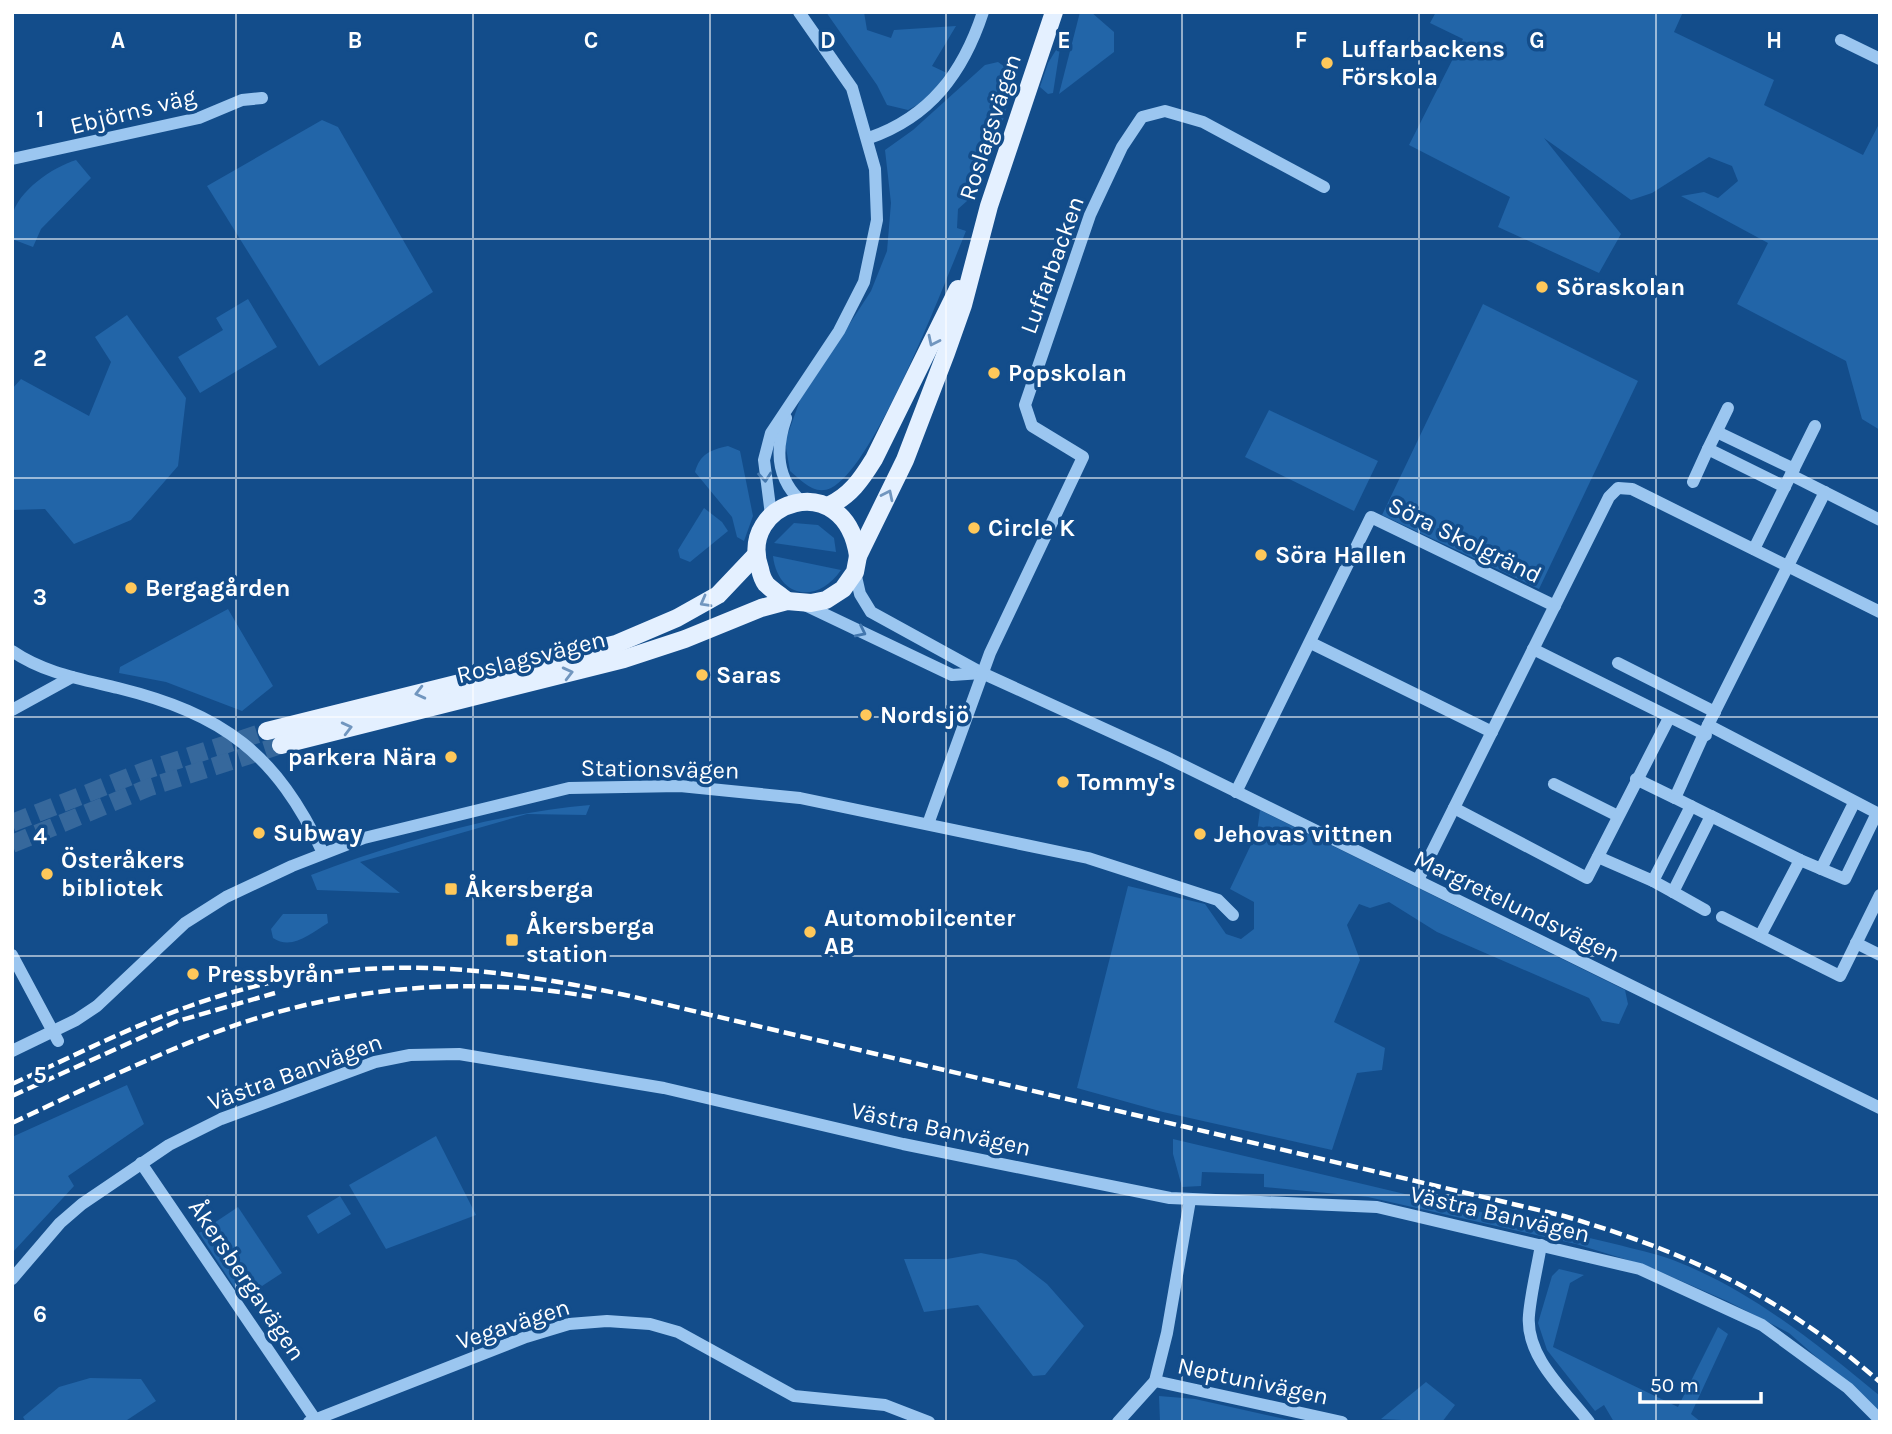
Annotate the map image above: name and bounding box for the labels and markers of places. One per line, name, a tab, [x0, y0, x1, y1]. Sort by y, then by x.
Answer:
place label: Luffarbackens Förskola	[1341, 35, 1505, 91]
marker: Luffarbackens Förskola	[1319, 55, 1335, 71]
place label: Söraskolan	[1556, 273, 1685, 301]
marker: Söraskolan	[1534, 279, 1550, 295]
place label: Popskolan	[1008, 359, 1127, 387]
marker: Popskolan	[986, 365, 1002, 381]
place label: Circle K	[988, 514, 1075, 542]
marker: Circle K	[966, 520, 982, 536]
place label: Söra Hallen	[1275, 541, 1407, 569]
marker: Söra Hallen	[1253, 547, 1269, 563]
place label: Bergagården	[145, 574, 290, 602]
marker: Bergagården	[123, 580, 139, 596]
place label: Saras	[716, 661, 781, 689]
marker: Saras	[694, 667, 710, 683]
place label: Nordsjö	[880, 701, 969, 729]
marker: Nordsjö	[858, 707, 874, 723]
place label: parkera Nära	[288, 743, 437, 771]
marker: parkera Nära	[443, 749, 459, 765]
place label: Tommy's	[1077, 768, 1176, 796]
marker: Tommy's	[1055, 774, 1071, 790]
place label: Subway	[273, 819, 362, 847]
place label: Jehovas vittnen	[1214, 820, 1393, 848]
marker: Subway	[251, 825, 267, 841]
marker: Jehovas vittnen	[1192, 826, 1208, 842]
place label: Österåkers bibliotek	[61, 846, 185, 902]
marker: Österåkers bibliotek	[39, 866, 55, 882]
place label: Åkersberga	[465, 874, 594, 903]
marker: Åkersberga	[443, 881, 459, 897]
place label: Automobilcenter AB	[824, 904, 1016, 960]
place label: Åkersberga station	[526, 911, 655, 968]
marker: Automobilcenter AB	[802, 924, 818, 940]
marker: Åkersberga station	[504, 932, 520, 948]
place label: Pressbyrån	[207, 960, 334, 988]
marker: Pressbyrån	[185, 966, 201, 982]

